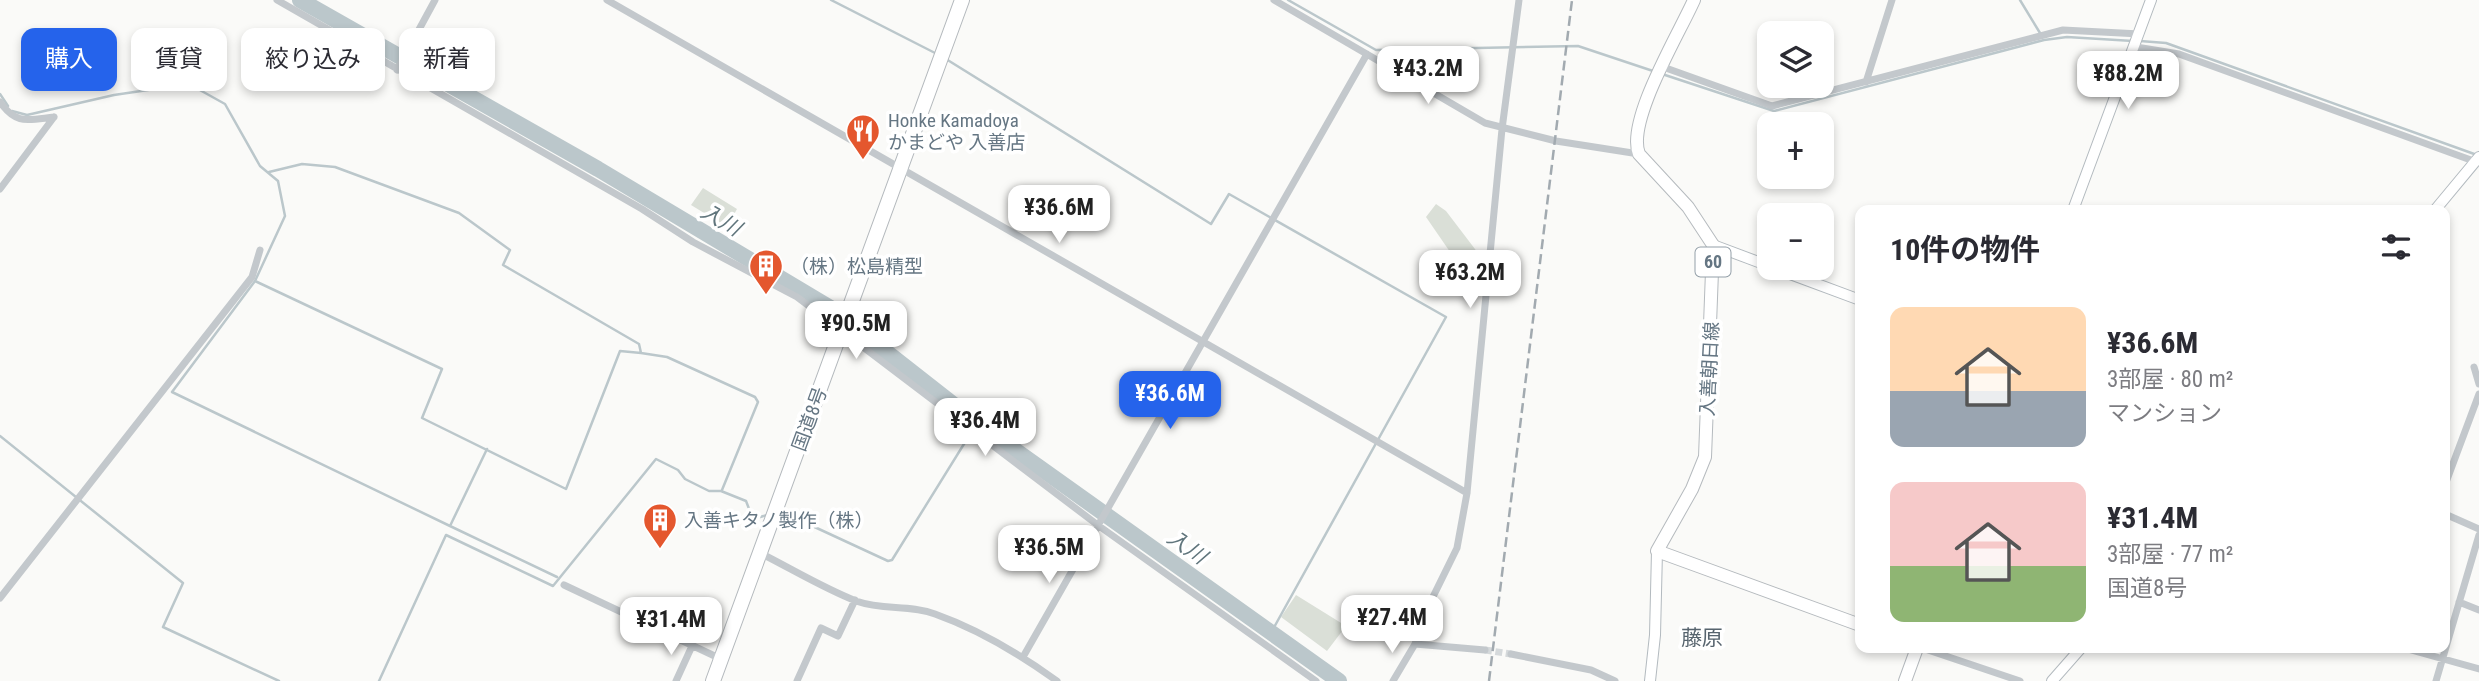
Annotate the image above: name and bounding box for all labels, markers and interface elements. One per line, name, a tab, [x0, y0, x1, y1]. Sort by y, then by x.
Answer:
map controls	[1757, 21, 1834, 280]
button: layers	[1757, 21, 1834, 98]
chip: 購入	[21, 28, 117, 91]
chip: 賃貸	[131, 28, 227, 91]
chip: 絞り込み	[241, 28, 385, 91]
chip: 新着	[399, 28, 495, 91]
pin: ¥43.2M	[1371, 46, 1485, 106]
pin: ¥88.2M	[2071, 52, 2185, 111]
text: ¥43.2M	[1393, 55, 1463, 82]
text: ¥88.2M	[2093, 60, 2163, 87]
place label: Honke Kamadoya かまどや 入善店	[888, 109, 1025, 154]
restaurant icon: Honke Kamadoya かまどや 入善店	[844, 112, 882, 161]
button: +	[1757, 112, 1834, 189]
pin: ¥36.6M	[1002, 186, 1116, 245]
text: ¥36.6M	[1024, 194, 1094, 221]
water label: 入川	[697, 199, 747, 242]
button: −	[1757, 203, 1834, 280]
icon: filters	[2377, 228, 2415, 266]
text: 10件の物件	[1890, 232, 2040, 267]
building icon: （株）松島精型	[747, 247, 785, 296]
road number: 60	[1696, 248, 1730, 276]
pin: ¥63.2M	[1413, 250, 1527, 310]
place label: （株）松島精型	[790, 255, 923, 278]
text: ¥63.2M	[1435, 259, 1505, 286]
pin: ¥90.5M	[799, 302, 913, 361]
text: ¥90.5M	[821, 310, 891, 337]
street label: 入善朝日線	[1696, 321, 1723, 417]
text: ¥36.6M	[2107, 325, 2198, 360]
icon: home	[1946, 335, 2030, 419]
text: 3部屋 · 80 m²	[2107, 366, 2233, 393]
pin: ¥36.6M	[1113, 372, 1227, 431]
text: ¥36.6M	[1135, 380, 1205, 407]
street label: 国道8号	[787, 384, 832, 454]
pin: ¥36.4M	[928, 398, 1042, 458]
text: マンション	[2107, 400, 2222, 427]
text: ¥36.4M	[950, 407, 1020, 434]
text: ¥31.4M	[2107, 500, 2198, 535]
building icon: 入善キタノ製作（株）	[641, 501, 679, 550]
place label: 入善キタノ製作（株）	[684, 509, 873, 532]
icon: home	[1946, 510, 2030, 594]
water label: 入川	[1163, 525, 1213, 570]
pin: ¥36.5M	[992, 526, 1106, 585]
text: ¥36.5M	[1014, 534, 1084, 561]
text: 3部屋 · 77 m²	[2107, 541, 2233, 568]
text: 国道8号	[2107, 575, 2187, 602]
pin: ¥27.4M	[1335, 596, 1449, 655]
pin: ¥31.4M	[614, 598, 728, 657]
text: ¥27.4M	[1357, 604, 1427, 631]
text: ¥31.4M	[636, 606, 706, 633]
district label: 藤原	[1681, 626, 1723, 650]

